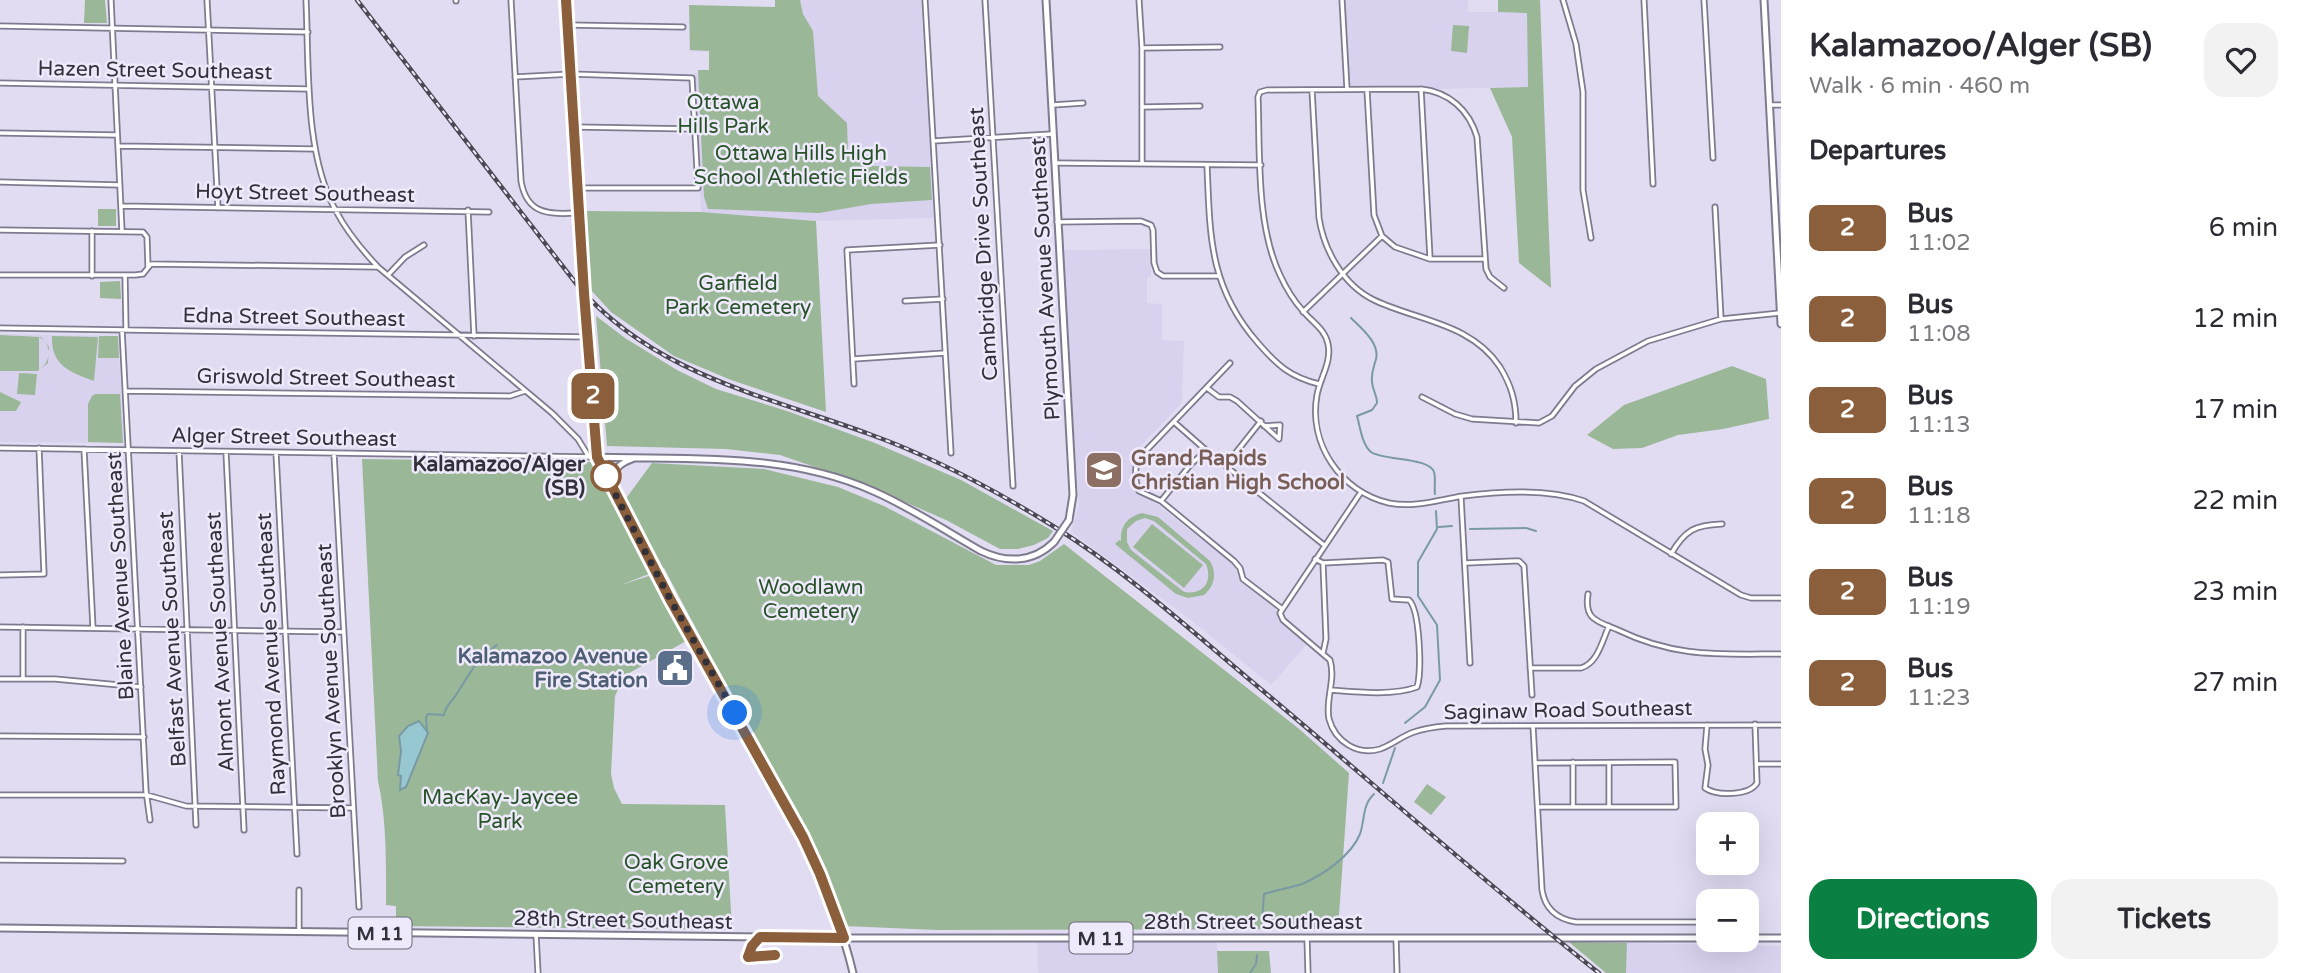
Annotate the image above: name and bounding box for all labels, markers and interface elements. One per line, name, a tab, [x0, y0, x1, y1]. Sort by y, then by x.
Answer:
button: heart	[2204, 23, 2278, 97]
text: Kalamazoo/Alger (SB)	[1809, 26, 2152, 65]
street label: Hazen Street Southeast	[37, 56, 273, 85]
text: Walk · 6 min · 460 m	[1809, 72, 2030, 100]
park label: Ottawa Hills Park	[677, 90, 769, 139]
street label: Cambridge Drive Southeast	[964, 106, 1003, 382]
text: Departures	[1809, 135, 1946, 166]
street label: Plymouth Avenue Southeast	[1026, 137, 1065, 421]
park label: Ottawa Hills High School Athletic Fields	[694, 141, 908, 190]
street label: Hoyt Street Southeast	[195, 179, 415, 208]
text: Bus	[1907, 198, 1953, 229]
text: 6 min	[2209, 212, 2278, 243]
text: 2	[1840, 213, 1855, 242]
text: 11:02	[1907, 229, 1971, 257]
park label: Garfield Park Cemetery	[665, 271, 811, 320]
text: Bus	[1907, 289, 1953, 320]
street label: Edna Street Southeast	[182, 303, 406, 332]
text: 12 min	[2192, 303, 2278, 334]
text: 2	[1840, 304, 1855, 333]
text: 11:08	[1907, 320, 1971, 348]
street label: Griswold Street Southeast	[196, 364, 456, 393]
line badge: 2	[570, 373, 616, 419]
text: Bus	[1907, 380, 1953, 411]
text: 2	[585, 381, 601, 410]
text: 17 min	[2192, 394, 2278, 425]
text: 2	[1840, 395, 1855, 424]
text: 11:13	[1907, 411, 1971, 439]
street label: Alger Street Southeast	[171, 423, 397, 452]
place label: Grand Rapids Christian High School	[1131, 446, 1345, 495]
school or university icon: Grand Rapids Christian High School	[1083, 449, 1125, 491]
street label: Blaine Avenue Southeast	[102, 451, 139, 701]
place label: Kalamazoo/Alger (SB)	[412, 452, 586, 501]
marker: Kalamazoo/Alger (SB)	[591, 461, 621, 491]
text: Bus	[1907, 471, 1953, 502]
text: 22 min	[2192, 485, 2278, 516]
text: 2	[1840, 486, 1855, 515]
text: 11:18	[1907, 502, 1971, 530]
street label: Belfast Avenue Southeast	[153, 510, 192, 768]
street label: Almont Avenue Southeast	[201, 511, 240, 773]
street label: Raymond Avenue Southeast	[252, 512, 291, 796]
street label: Brooklyn Avenue Southeast	[312, 543, 351, 819]
text: Bus	[1907, 562, 1953, 593]
park label: Woodlawn Cemetery	[758, 575, 864, 624]
text: 23 min	[2192, 576, 2278, 607]
text: 2	[1840, 577, 1855, 606]
text: 11:19	[1907, 593, 1971, 621]
place label: Kalamazoo Avenue Fire Station	[457, 644, 648, 693]
public building icon: Kalamazoo Avenue Fire Station	[654, 647, 696, 689]
text: Bus	[1907, 653, 1953, 684]
text: 27 min	[2192, 667, 2278, 698]
text: 2	[1840, 668, 1855, 697]
text: 11:23	[1907, 684, 1971, 712]
your location	[717, 695, 752, 730]
street label: Saginaw Road Southeast	[1443, 696, 1693, 725]
park label: MacKay-Jaycee Park	[422, 785, 578, 834]
map controls	[1696, 812, 1759, 952]
button: +	[1696, 812, 1759, 875]
park label: Oak Grove Cemetery	[624, 850, 728, 899]
button: Directions	[1809, 879, 2037, 959]
button: Tickets	[2051, 879, 2278, 959]
button: −	[1696, 889, 1759, 952]
street label: 28th Street Southeast	[513, 906, 733, 935]
street label: 28th Street Southeast	[1143, 910, 1363, 935]
road number: M 11	[348, 917, 412, 948]
road number: M 11	[1070, 922, 1132, 954]

